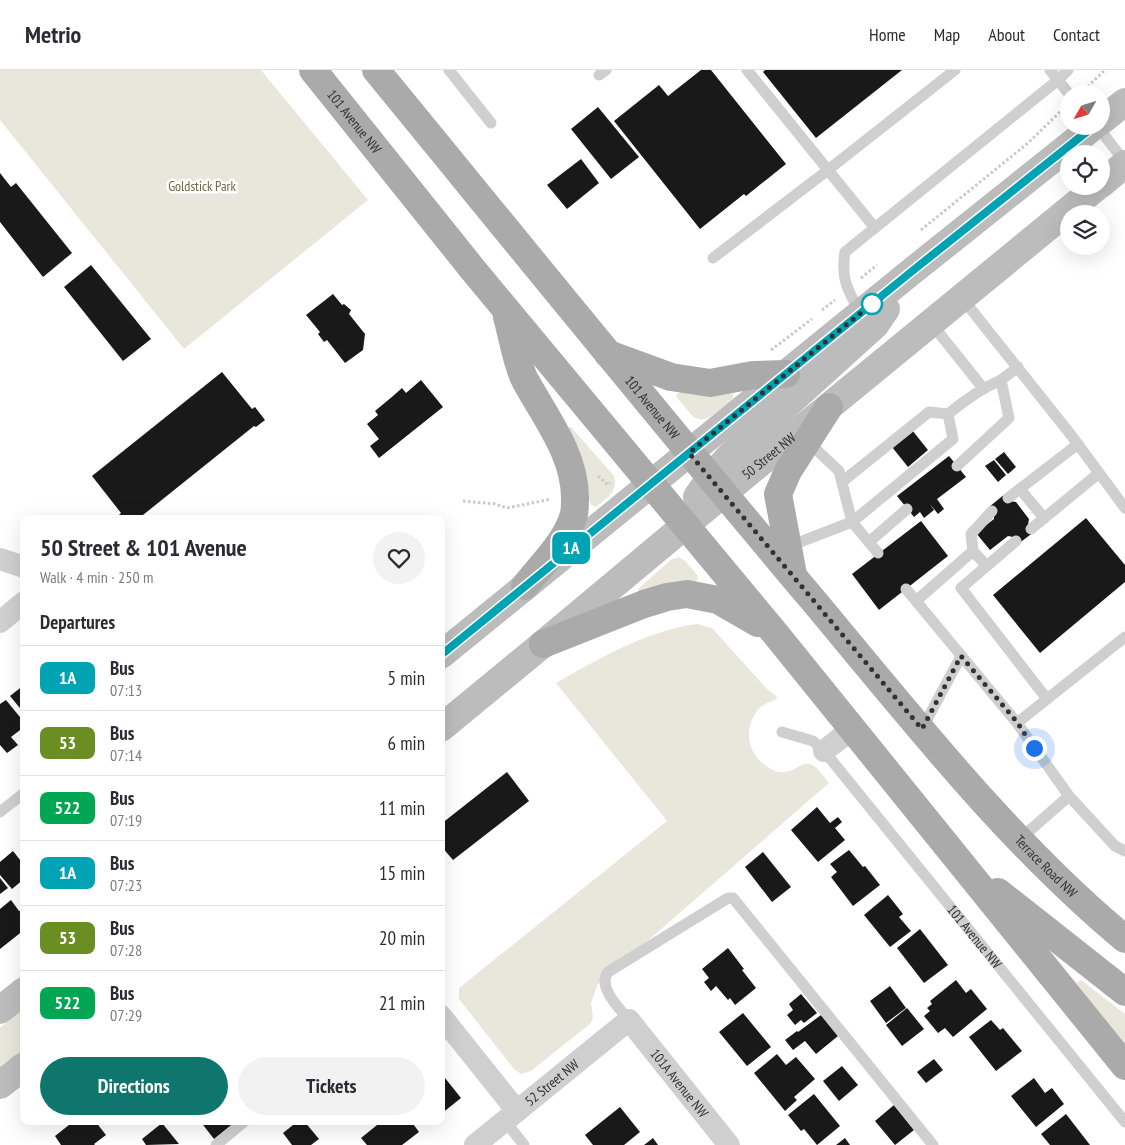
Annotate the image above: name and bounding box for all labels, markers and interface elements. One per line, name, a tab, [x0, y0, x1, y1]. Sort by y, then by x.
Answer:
text: Metrio	[25, 19, 81, 50]
text: Home	[869, 23, 906, 46]
text: Map	[934, 23, 960, 46]
text: About	[988, 23, 1025, 46]
text: Contact	[1053, 23, 1100, 46]
north arrow	[1060, 85, 1110, 135]
map controls	[1060, 85, 1110, 255]
street label: 101 Avenue NW	[323, 86, 386, 158]
button: locate	[1060, 145, 1110, 195]
park label: Goldstick Park	[168, 177, 236, 195]
button: layers	[1060, 205, 1110, 255]
unlabelled marker	[861, 293, 883, 315]
street label: 101 Avenue NW	[621, 372, 684, 443]
street label: 50 Street NW	[738, 428, 800, 483]
text: 50 Street & 101 Avenue	[40, 532, 247, 563]
button: heart	[373, 532, 425, 584]
line badge: 1A	[548, 532, 594, 564]
text: 1A	[562, 536, 580, 559]
text: Walk · 4 min · 250 m	[40, 567, 153, 587]
text: Departures	[40, 610, 115, 634]
text: Bus	[110, 656, 134, 680]
text: 1A	[59, 666, 76, 689]
text: 5 min	[388, 666, 425, 690]
text: 07:13	[110, 680, 142, 700]
text: Bus	[110, 721, 134, 745]
text: 53	[59, 731, 76, 754]
text: 6 min	[388, 731, 425, 755]
your location	[1022, 736, 1047, 761]
text: 07:14	[110, 745, 142, 765]
text: Bus	[110, 786, 134, 810]
text: 522	[55, 796, 80, 819]
text: 11 min	[379, 796, 425, 820]
text: 07:19	[110, 810, 142, 830]
street label: Terrace Road NW	[1011, 831, 1082, 902]
text: Bus	[110, 851, 134, 875]
text: 1A	[59, 861, 76, 884]
text: 15 min	[379, 861, 425, 885]
text: 07:23	[110, 875, 142, 895]
street label: 101 Avenue NW	[943, 901, 1006, 972]
text: Bus	[110, 916, 134, 940]
text: 53	[59, 926, 76, 949]
text: 20 min	[379, 926, 425, 950]
text: 07:28	[110, 940, 142, 960]
text: Bus	[110, 981, 134, 1005]
text: 522	[55, 991, 80, 1014]
text: 21 min	[379, 991, 425, 1015]
text: 07:29	[110, 1005, 142, 1025]
street label: 101A Avenue NW	[646, 1045, 713, 1122]
street label: 52 Street NW	[521, 1055, 583, 1110]
button: Directions	[40, 1057, 228, 1115]
button: Tickets	[238, 1057, 425, 1115]

